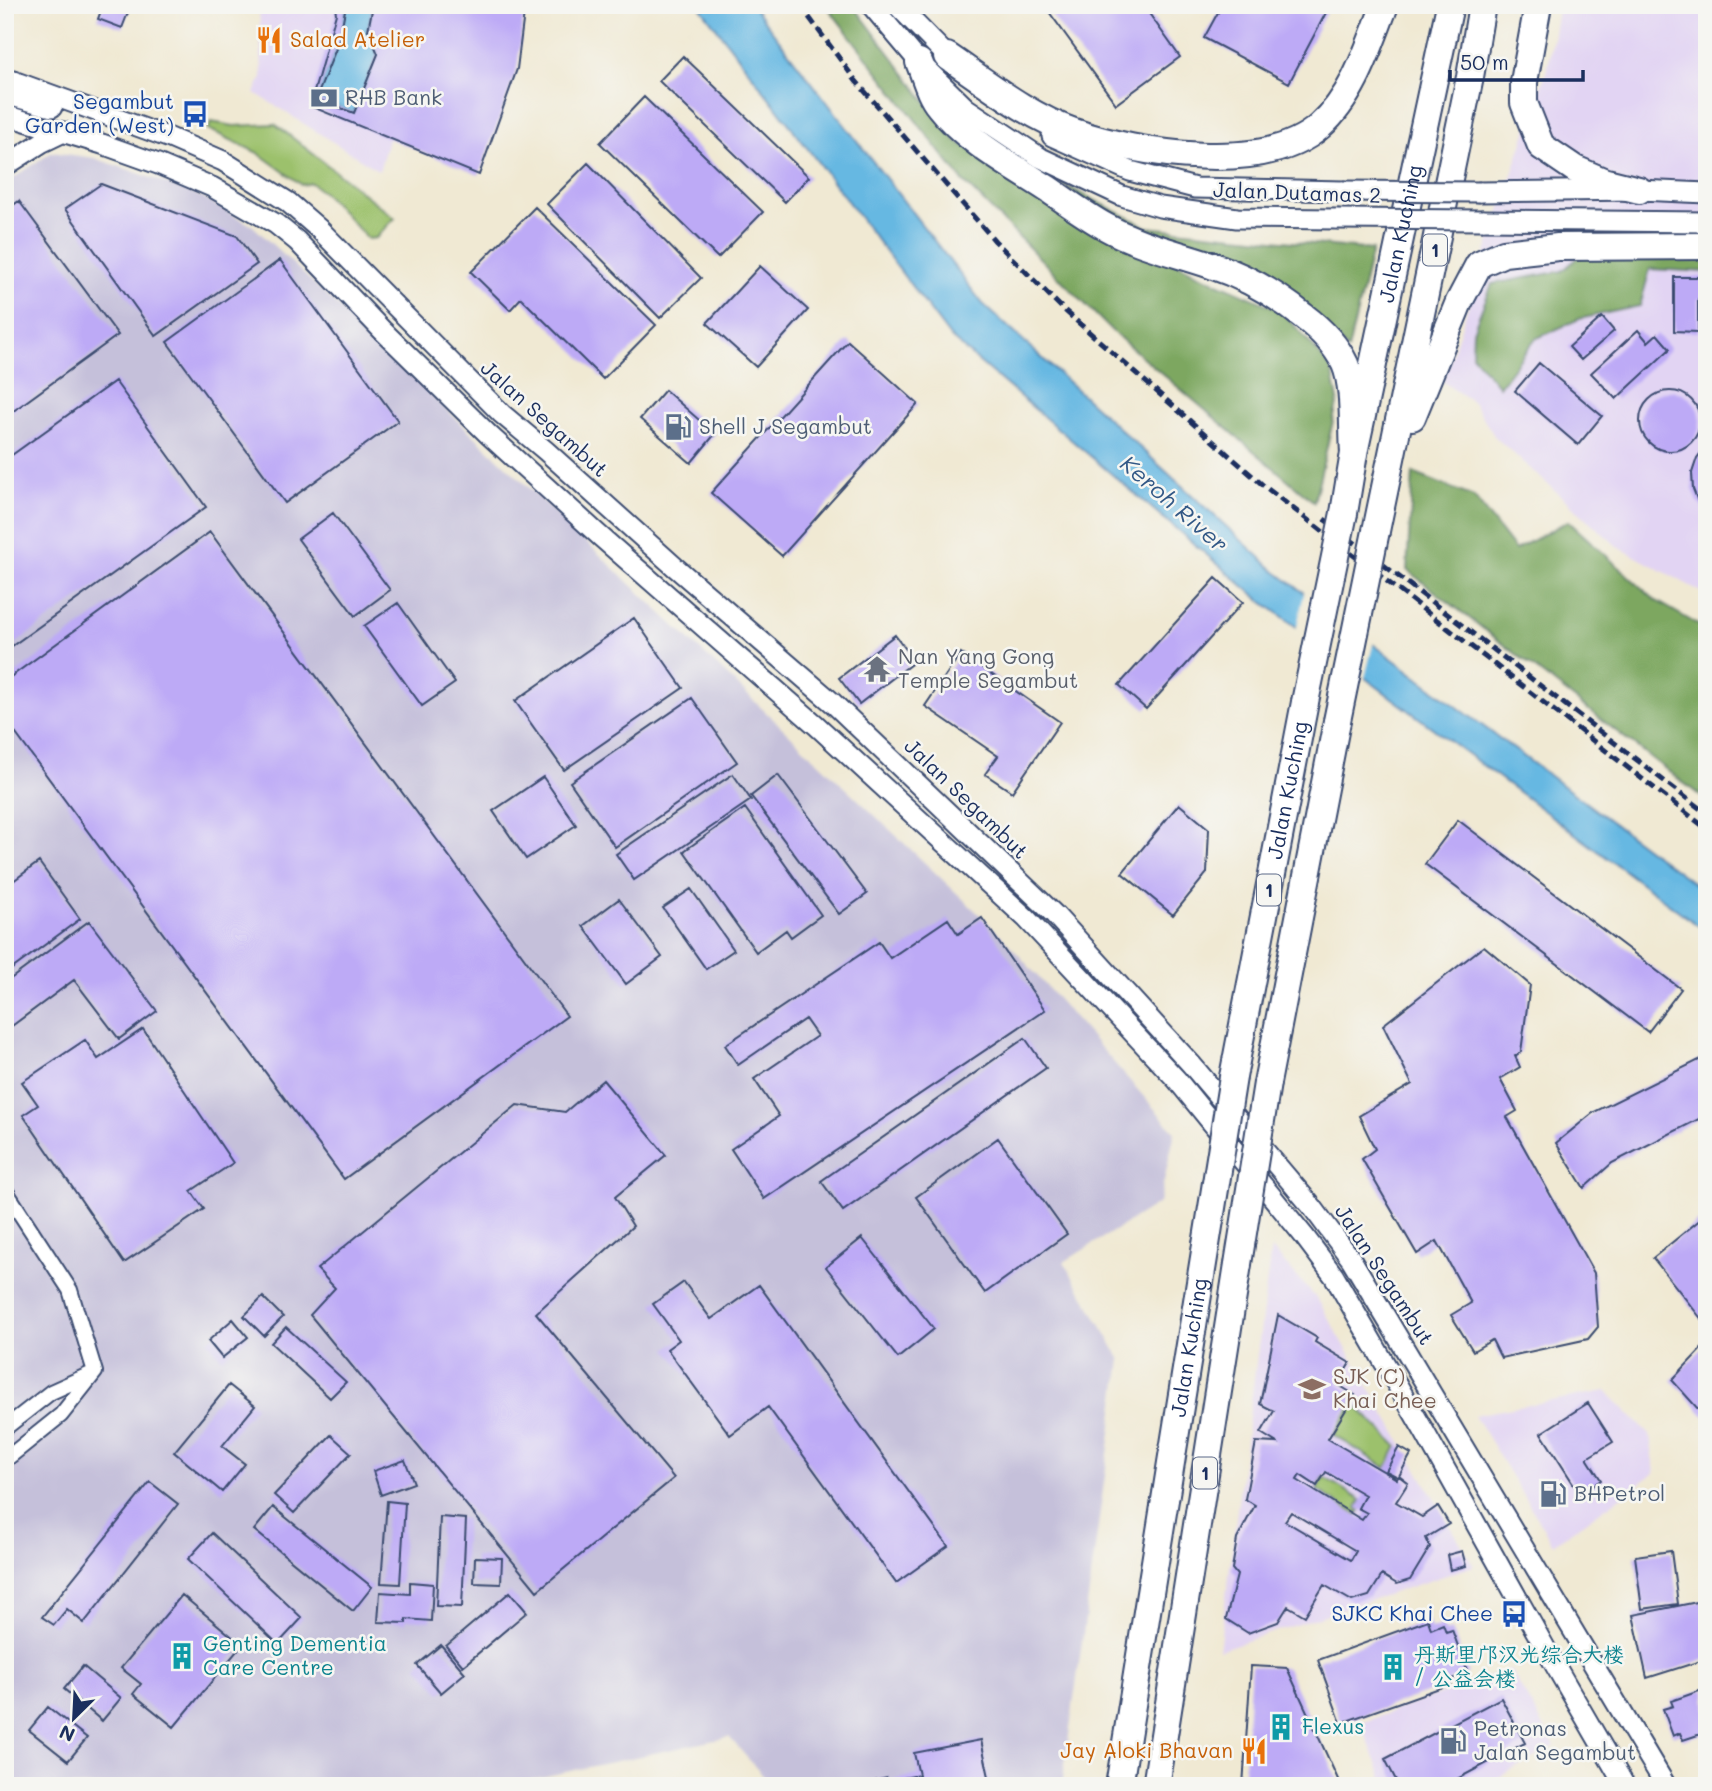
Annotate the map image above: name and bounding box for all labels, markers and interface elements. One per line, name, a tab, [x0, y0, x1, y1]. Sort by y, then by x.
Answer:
restaurant icon: Salad Atelier	[254, 25, 284, 55]
place label: Salad Atelier	[290, 25, 425, 52]
scale bar	[1450, 38, 1582, 82]
text: 50 m	[1460, 48, 1509, 75]
bank icon: RHB Bank	[309, 83, 339, 113]
place label: RHB Bank	[345, 83, 442, 110]
place label: Segambut Garden (West)	[25, 87, 174, 138]
bus stop icon: Segambut Garden (West)	[180, 99, 210, 129]
street label: Jalan Kuching	[1372, 162, 1427, 305]
street label: Jalan Dutamas 2	[1213, 175, 1381, 208]
road number: 1	[1423, 234, 1447, 266]
street label: Jalan Segambut	[476, 354, 614, 482]
fuel station icon: Shell J Segambut	[663, 412, 693, 442]
place label: Shell J Segambut	[699, 412, 872, 439]
water label: Keroh River	[1114, 448, 1235, 558]
place label: Nan Yang Gong Temple Segambut	[898, 642, 1078, 693]
temple icon: Nan Yang Gong Temple Segambut	[862, 654, 892, 684]
street label: Jalan Kuching	[1260, 719, 1313, 861]
street label: Jalan Segambut	[899, 732, 1035, 864]
road number: 1	[1257, 874, 1281, 906]
street label: Jalan Segambut	[1330, 1199, 1441, 1350]
street label: Jalan Kuching	[1164, 1276, 1212, 1419]
place label: SJK (C) Khai Chee	[1333, 1362, 1437, 1413]
school or university icon: SJK (C) Khai Chee	[1297, 1374, 1327, 1404]
road number: 1	[1193, 1457, 1217, 1488]
fuel station icon: BHPetrol	[1538, 1479, 1568, 1509]
place label: BHPetrol	[1574, 1479, 1665, 1506]
place label: SJKC Khai Chee	[1332, 1599, 1493, 1626]
bus stop icon: SJKC Khai Chee	[1499, 1599, 1529, 1629]
place label: Genting Dementia Care Centre	[203, 1629, 387, 1680]
place label: 丹斯里邝汉光综合大楼 / 公益会楼	[1414, 1640, 1624, 1691]
building icon: Genting Dementia Care Centre	[167, 1641, 197, 1671]
building icon: 丹斯里邝汉光综合大楼 / 公益会楼	[1378, 1652, 1408, 1682]
north arrow	[38, 1682, 108, 1752]
building icon: Flexus	[1266, 1712, 1296, 1742]
place label: Flexus	[1302, 1712, 1364, 1739]
place label: Petronas Jalan Segambut	[1474, 1714, 1636, 1765]
text: N	[55, 1720, 79, 1748]
fuel station icon: Petronas Jalan Segambut	[1438, 1726, 1468, 1756]
place label: Jay Aloki Bhavan	[1060, 1736, 1233, 1763]
restaurant icon: Jay Aloki Bhavan	[1239, 1736, 1269, 1766]

